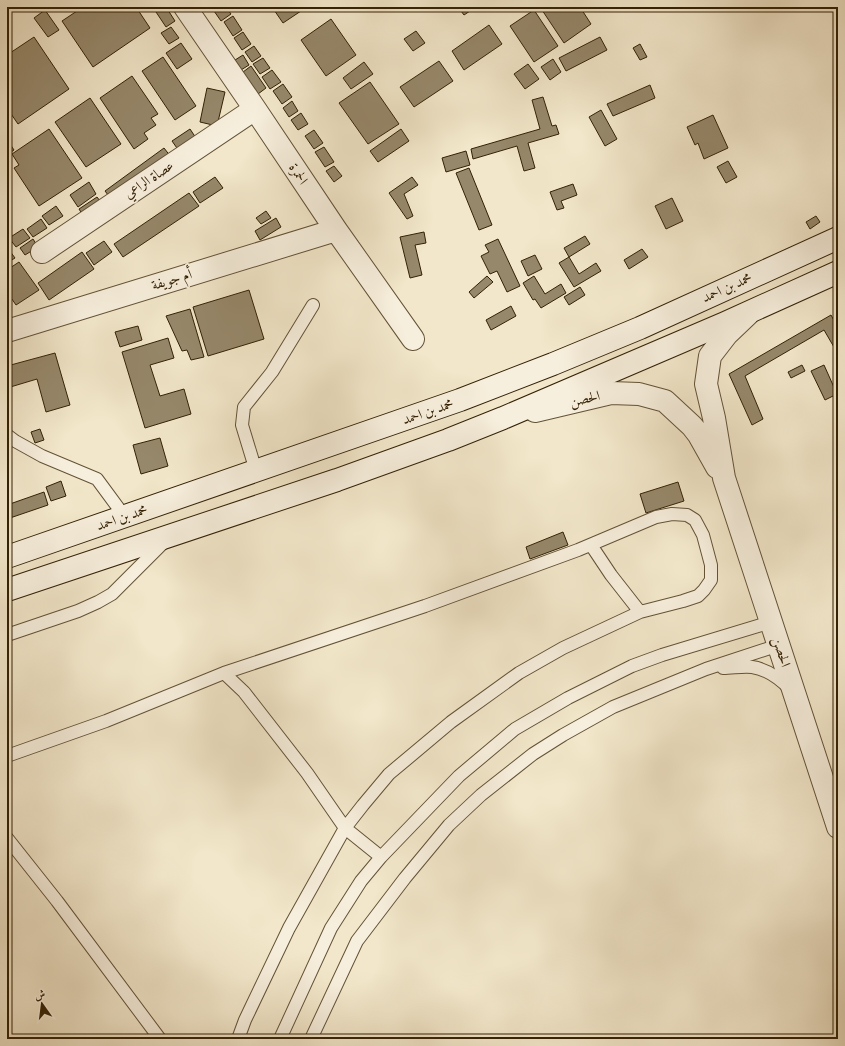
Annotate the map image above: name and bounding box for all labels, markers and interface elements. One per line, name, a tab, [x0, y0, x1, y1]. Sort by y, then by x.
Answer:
street label: عصاة الراعي	[121, 157, 178, 205]
street label: الحمرة	[284, 160, 312, 188]
street label: أم جويفة	[149, 263, 196, 298]
street label: محمد بن احمد	[699, 269, 755, 307]
street label: الحصن	[568, 387, 602, 411]
street label: محمد بن احمد	[400, 395, 456, 429]
street label: محمد بن احمد	[94, 501, 150, 535]
street label: الحصن	[768, 635, 794, 669]
north arrow	[22, 984, 62, 1024]
text: ش	[33, 987, 47, 1003]

